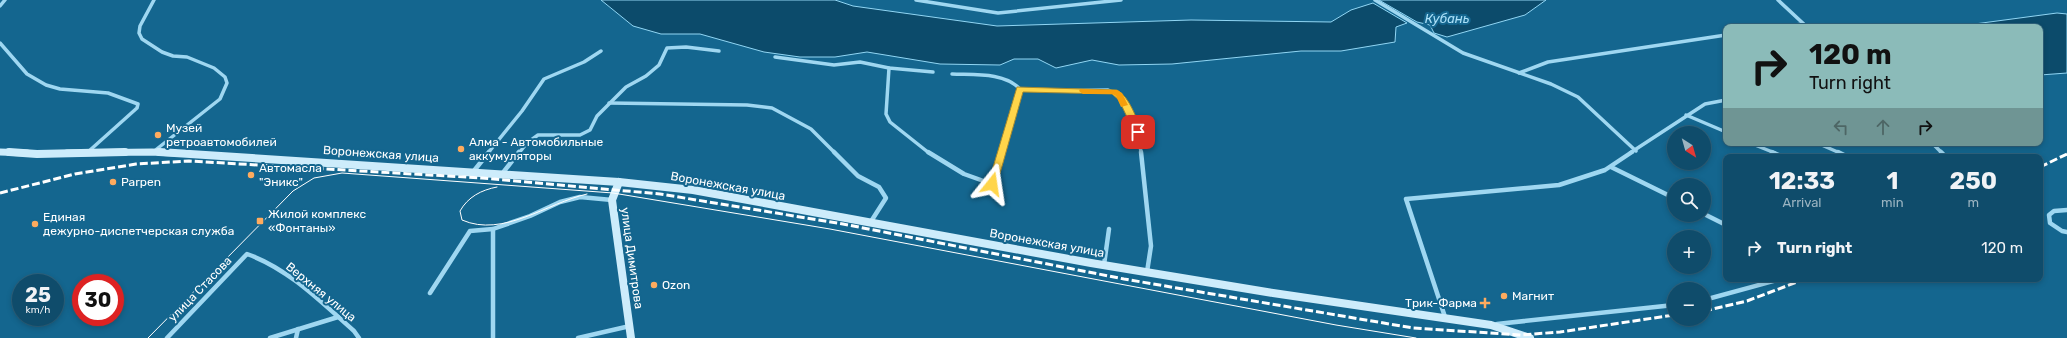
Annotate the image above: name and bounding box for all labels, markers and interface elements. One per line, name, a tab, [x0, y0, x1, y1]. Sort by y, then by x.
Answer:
water label: Кубань	[1425, 11, 1470, 26]
text: 120 m	[1809, 38, 1892, 71]
icon: right	[1743, 40, 1795, 92]
text: Turn right	[1809, 72, 1891, 94]
pin	[1121, 115, 1155, 149]
icon: left	[1830, 116, 1852, 138]
icon: ahead	[1872, 116, 1894, 138]
icon: right	[1914, 116, 1936, 138]
place label: Музей ретроавтомобилей	[166, 121, 277, 149]
icon: arrive	[1127, 121, 1149, 143]
north arrow	[1667, 126, 1711, 170]
map controls	[1667, 126, 1711, 326]
marker: Музей ретроавтомобилей	[153, 130, 163, 140]
place label: Алма - Автомобильные аккумуляторы	[469, 135, 603, 163]
street label: Воронежская улица	[323, 143, 439, 165]
marker: Алма - Автомобильные аккумуляторы	[456, 144, 466, 154]
place label: Автомасла "Эникс"	[259, 161, 322, 189]
position arrow	[971, 163, 1013, 205]
text: 12:33	[1769, 167, 1835, 195]
text: 1	[1886, 167, 1898, 195]
text: 250	[1950, 167, 1997, 195]
street label: Воронежская улица	[670, 169, 786, 203]
marker: Автомасла "Эникс"	[246, 170, 256, 180]
place label: Parpen	[121, 175, 161, 189]
marker: Parpen	[108, 177, 118, 187]
button: search	[1667, 178, 1711, 222]
text: Arrival	[1783, 195, 1822, 210]
text: min	[1881, 195, 1904, 210]
text: m	[1968, 195, 1979, 210]
street label: улица Димитрова	[618, 206, 646, 310]
place label: Жилой комплекс «Фонтаны»	[268, 207, 366, 235]
place label: Единая дежурно-диспетчерская служба	[43, 210, 234, 238]
marker: Жилой комплекс «Фонтаны»	[255, 216, 265, 226]
marker: Единая дежурно-диспетчерская служба	[30, 219, 40, 229]
street label: Воронежская улица	[989, 226, 1105, 260]
button: +	[1667, 230, 1711, 274]
icon: right	[1743, 237, 1765, 259]
text: Turn right	[1777, 239, 1852, 257]
text: 120 m	[1981, 239, 2023, 257]
street label: улица Стасова	[165, 254, 235, 324]
street label: Верхняя улица	[283, 259, 359, 325]
speed limit sign: 30	[72, 274, 124, 326]
place label: Ozon	[662, 278, 690, 292]
marker: Ozon	[649, 280, 659, 290]
button: −	[1667, 282, 1711, 326]
text: 25	[25, 283, 51, 307]
place label: Магнит	[1512, 289, 1554, 303]
marker: Магнит	[1499, 291, 1509, 301]
place label: Трик-Фарма	[1405, 296, 1477, 310]
marker: Трик-Фарма	[1480, 298, 1490, 308]
text: km/h	[26, 304, 50, 316]

